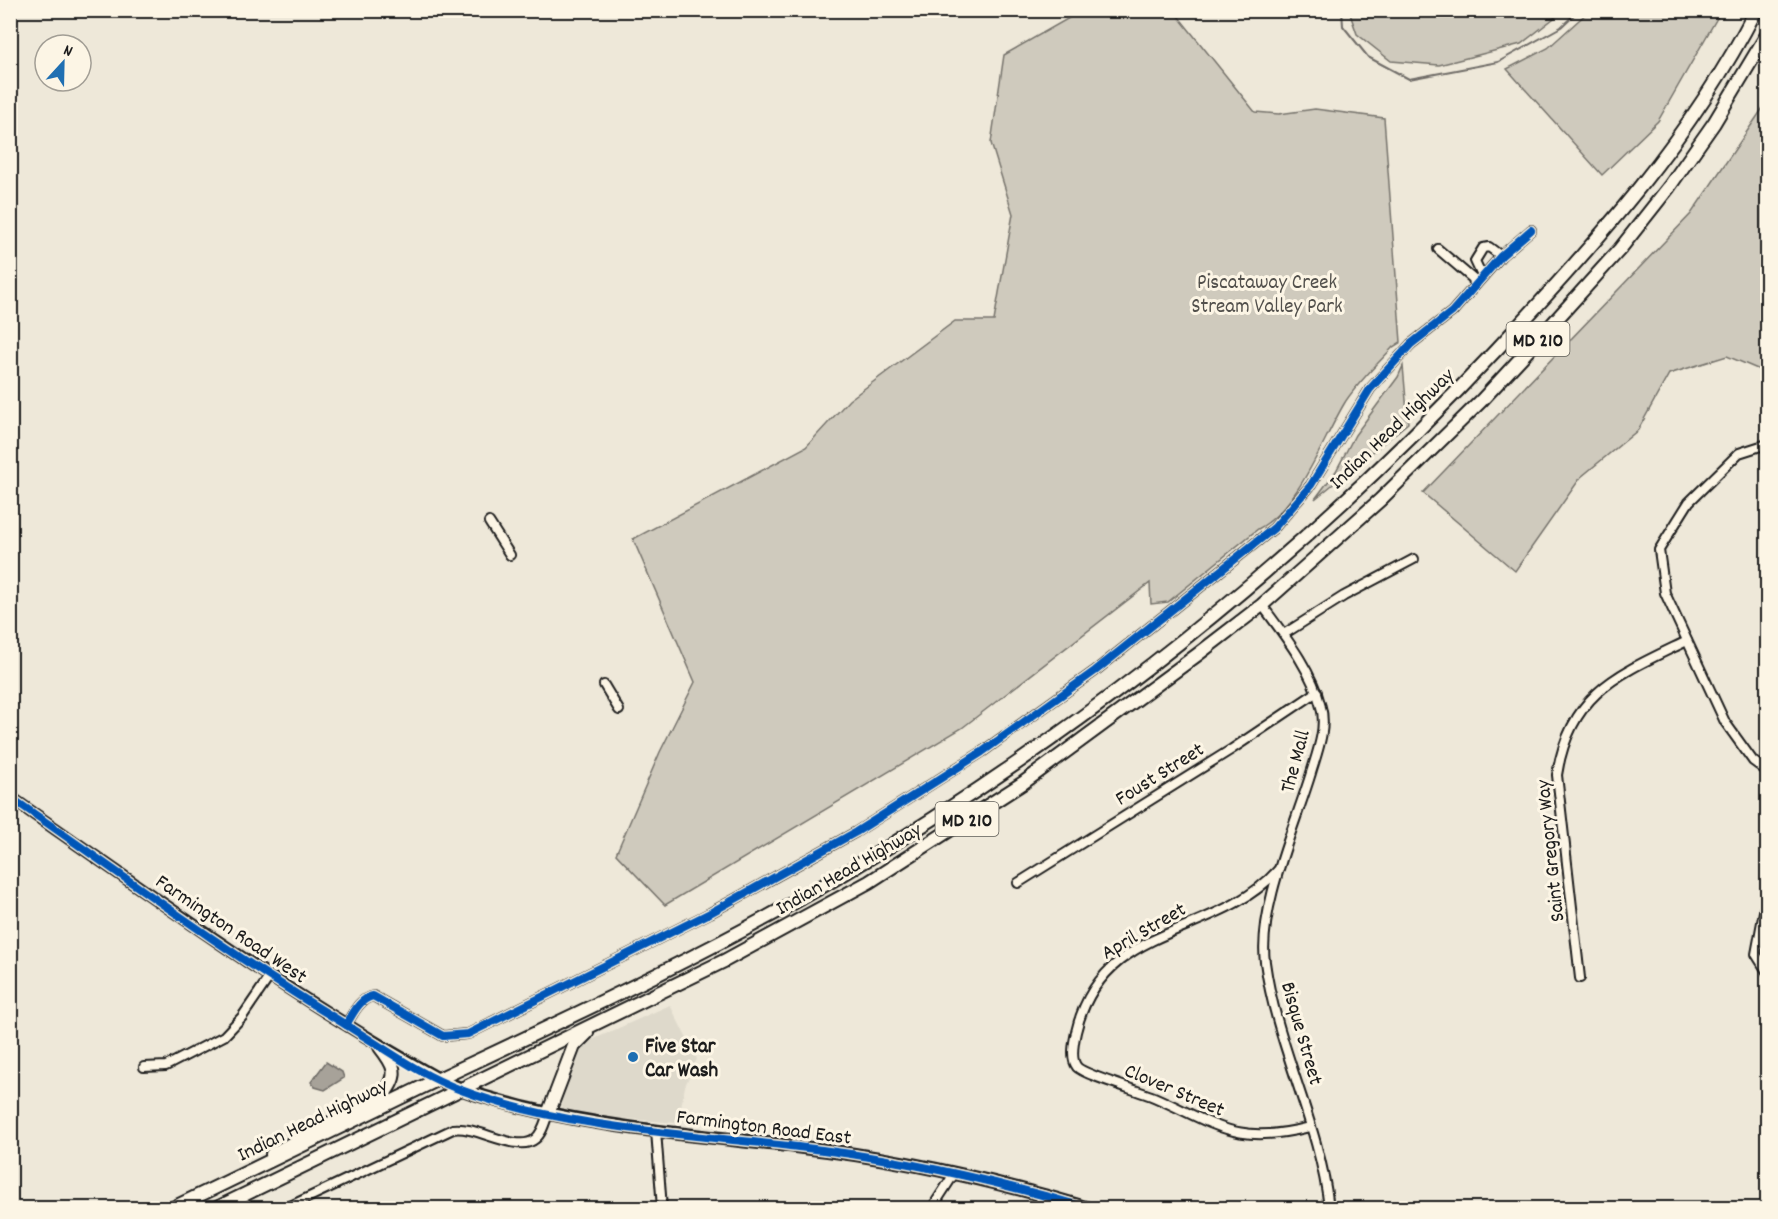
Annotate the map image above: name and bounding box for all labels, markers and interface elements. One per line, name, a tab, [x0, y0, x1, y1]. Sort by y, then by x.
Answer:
north arrow	[33, 33, 93, 93]
text: N	[60, 39, 76, 64]
park label: Piscataway Creek Stream Valley Park	[1191, 269, 1343, 323]
road number: MD 210	[1506, 322, 1570, 356]
street label: Indian Head Highway	[1324, 362, 1463, 498]
street label: The Mall	[1274, 727, 1320, 797]
street label: Foust Street	[1110, 736, 1211, 815]
street label: Saint Gregory Way	[1530, 778, 1574, 923]
road number: MD 210	[936, 802, 998, 836]
street label: Indian Head Highway	[771, 816, 928, 925]
street label: Farmington Road West	[148, 868, 313, 993]
street label: April Street	[1096, 896, 1193, 969]
street label: Bisque Street	[1271, 979, 1329, 1089]
place label: Five Star Car Wash	[645, 1033, 719, 1087]
marker: Five Star Car Wash	[626, 1050, 640, 1064]
street label: Clover Street	[1119, 1057, 1229, 1126]
street label: Indian Head Highway	[233, 1072, 394, 1171]
street label: Farmington Road East	[675, 1103, 853, 1155]

